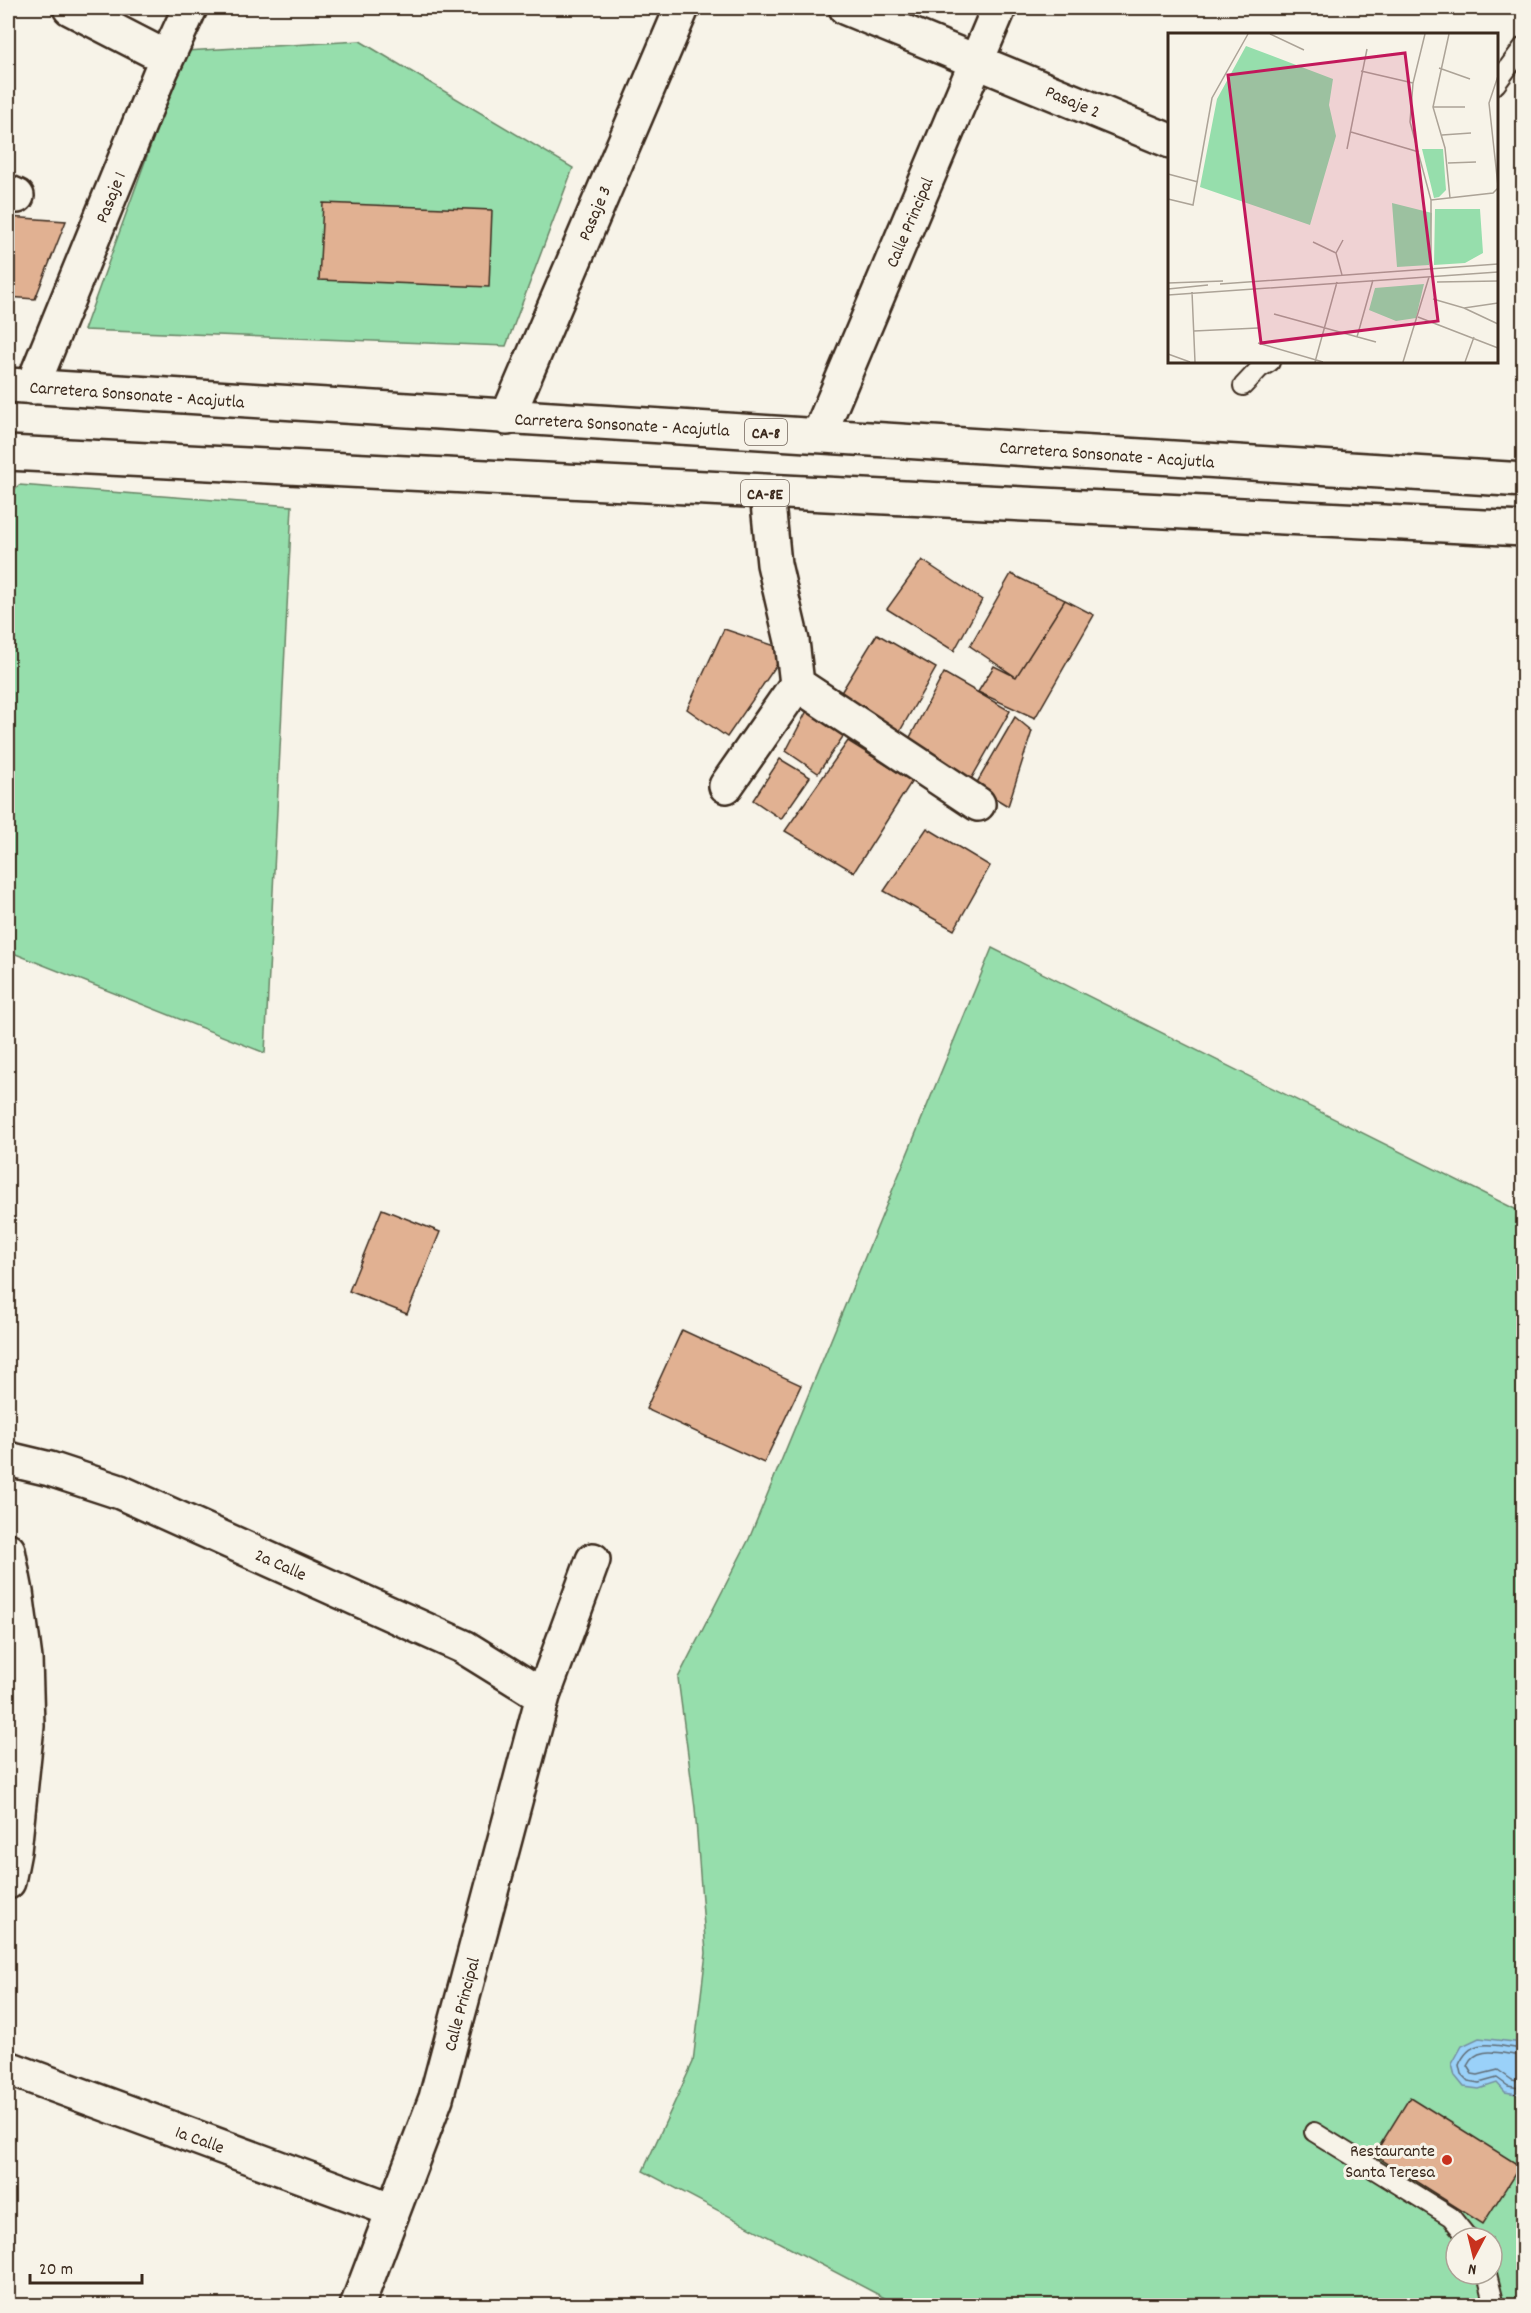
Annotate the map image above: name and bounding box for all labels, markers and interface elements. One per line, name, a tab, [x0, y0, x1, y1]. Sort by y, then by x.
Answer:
inset map	[1168, 33, 1498, 363]
street label: Pasaje 2	[1041, 81, 1103, 126]
street label: Pasaje 1	[91, 169, 134, 227]
street label: Calle Principal	[881, 173, 942, 272]
street label: Pasaje 3	[574, 183, 619, 245]
street label: Carretera Sonsonate - Acajutla	[29, 377, 246, 417]
street label: Carretera Sonsonate - Acajutla	[514, 408, 731, 445]
road number: CA-8	[745, 419, 787, 445]
street label: Carretera Sonsonate - Acajutla	[999, 437, 1216, 477]
road number: CA-8E	[741, 480, 789, 506]
street label: 2a Calle	[250, 1544, 310, 1589]
street label: Calle Principal	[439, 1954, 488, 2054]
street label: 1a Calle	[171, 2121, 227, 2162]
place label: Restaurante Santa Teresa	[1345, 2140, 1436, 2186]
marker: Restaurante Santa Teresa	[1440, 2153, 1454, 2167]
north arrow	[1444, 2226, 1504, 2286]
scale bar	[30, 2247, 142, 2285]
text: N	[1467, 2256, 1478, 2280]
text: 20 m	[39, 2258, 73, 2283]

